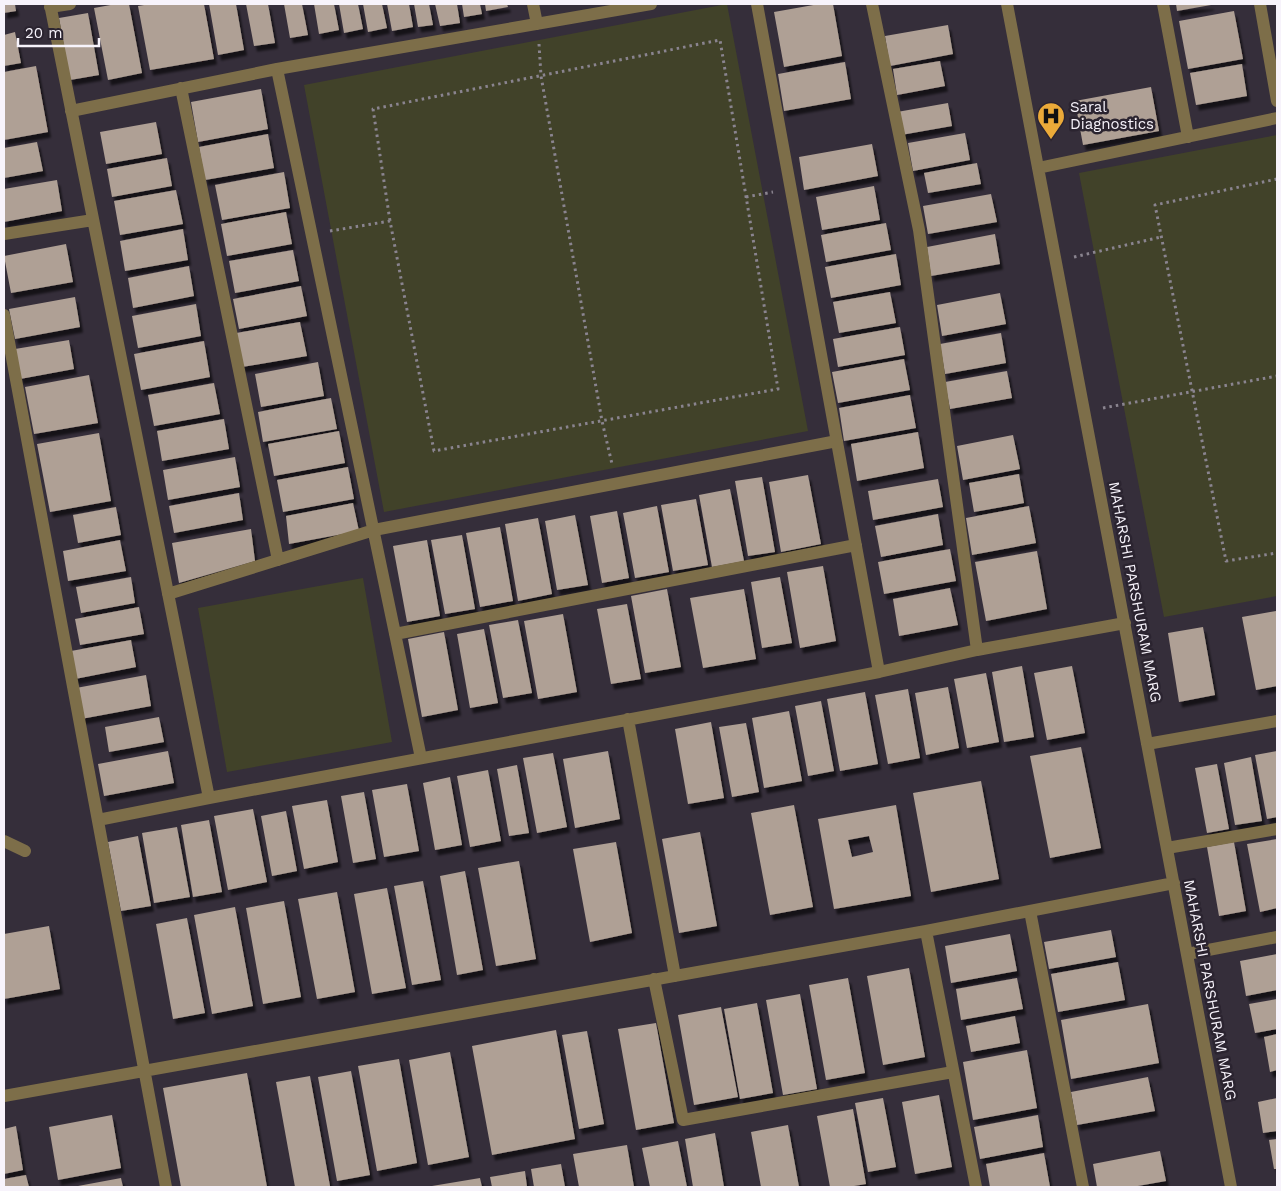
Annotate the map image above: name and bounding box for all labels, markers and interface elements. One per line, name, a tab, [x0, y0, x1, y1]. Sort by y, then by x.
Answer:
scale bar	[18, 15, 99, 47]
text: 20 m	[25, 24, 63, 42]
place label: Saral Diagnostics	[1070, 98, 1154, 133]
hospital icon: Saral Diagnostics	[1036, 101, 1066, 140]
street label: MAHARSHI PARSHURAM MARG	[1105, 480, 1165, 704]
street label: MAHARSHI PARSHURAM MARG	[1180, 878, 1240, 1102]

